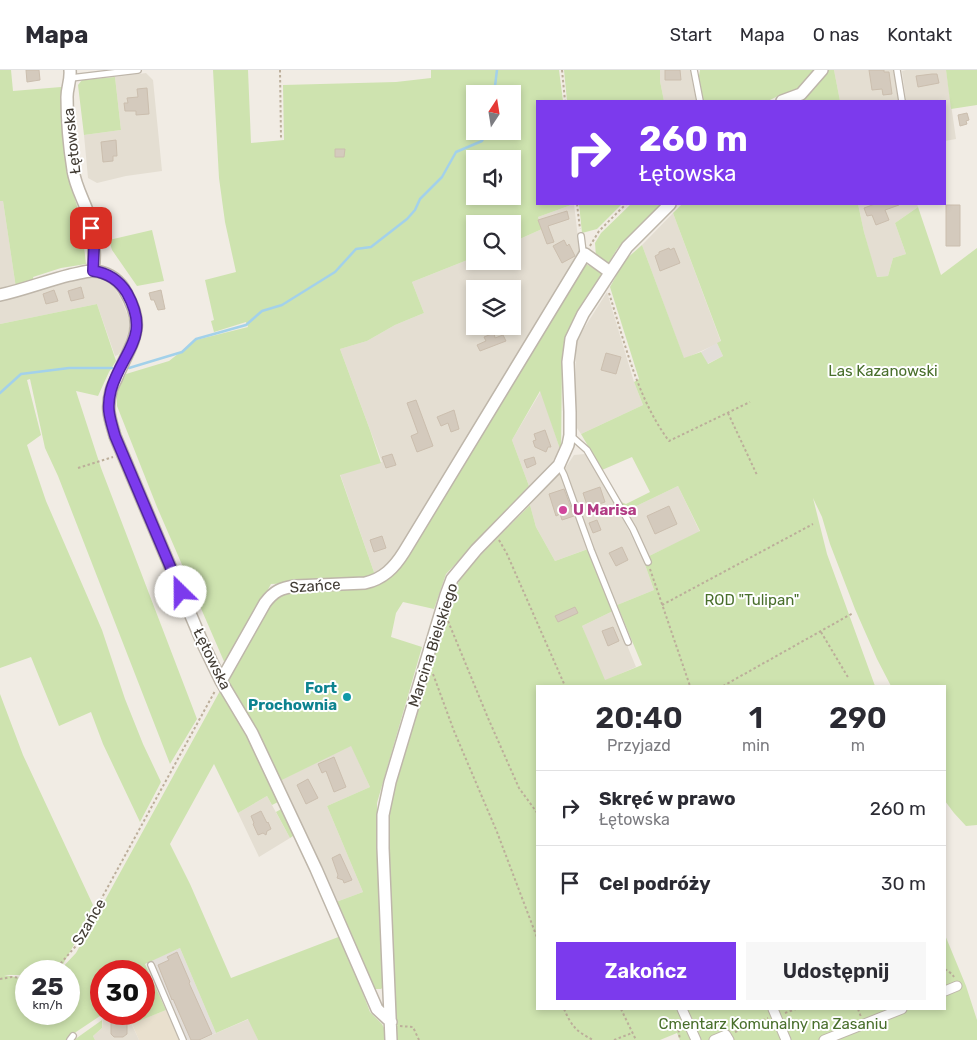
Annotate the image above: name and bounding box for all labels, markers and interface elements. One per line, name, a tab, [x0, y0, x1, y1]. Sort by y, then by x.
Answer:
text: Mapa	[25, 21, 88, 49]
text: Start	[670, 24, 712, 46]
text: Mapa	[740, 24, 785, 46]
text: O nas	[813, 24, 859, 46]
text: Kontakt	[887, 24, 952, 46]
north arrow	[466, 85, 521, 140]
map controls	[466, 85, 521, 335]
street label: Łętowska	[60, 107, 84, 175]
text: 260 m	[639, 118, 748, 160]
icon: right	[556, 120, 621, 185]
button: sound	[466, 150, 521, 205]
text: Łętowska	[639, 160, 736, 187]
pin	[70, 207, 112, 249]
icon: arrive	[77, 214, 105, 242]
button: search	[466, 215, 521, 270]
button: layers	[466, 280, 521, 335]
park label: Las Kazanowski	[828, 362, 938, 380]
place label: U Marisa	[573, 501, 637, 519]
marker: U Marisa	[557, 504, 569, 516]
position arrow	[154, 565, 206, 617]
street label: Szańce	[289, 575, 341, 597]
street label: Marcina Bielskiego	[404, 581, 462, 709]
park label: ROD "Tulipan"	[705, 591, 799, 609]
street label: Łętowska	[189, 625, 235, 693]
place label: Fort Prochownia	[248, 679, 337, 714]
marker: Fort Prochownia	[341, 691, 353, 703]
text: 20:40	[595, 700, 683, 736]
text: 1	[749, 700, 763, 736]
text: 290	[829, 700, 887, 736]
text: Przyjazd	[607, 736, 671, 755]
text: min	[742, 736, 770, 755]
text: m	[851, 736, 865, 755]
text: Skręć w prawo	[599, 787, 736, 810]
icon: right	[556, 794, 584, 822]
text: 260 m	[870, 797, 926, 820]
text: Łętowska	[599, 810, 670, 829]
icon: arrive	[556, 869, 584, 897]
text: Cel podróży	[599, 872, 711, 895]
text: 30 m	[881, 872, 926, 895]
street label: Szańce	[68, 895, 110, 949]
button: Zakończ	[556, 942, 736, 1000]
button: Udostępnij	[746, 942, 926, 1000]
speed limit sign: 30	[90, 960, 155, 1025]
text: 25	[31, 972, 64, 1001]
text: km/h	[33, 998, 62, 1012]
park label: Cmentarz Komunalny na Zasaniu	[659, 1015, 887, 1033]

